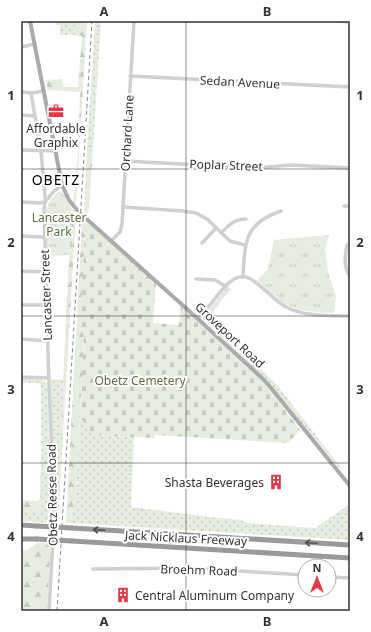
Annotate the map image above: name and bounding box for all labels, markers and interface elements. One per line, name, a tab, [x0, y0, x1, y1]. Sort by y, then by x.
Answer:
text: A	[100, 2, 109, 20]
text: B	[263, 2, 271, 20]
street label: Sedan Avenue	[200, 71, 281, 93]
text: 1	[7, 86, 15, 104]
text: 1	[356, 86, 364, 104]
street label: Orchard Lane	[117, 94, 138, 172]
office icon: Affordable Graphix	[47, 102, 65, 120]
place label: Affordable Graphix	[26, 120, 86, 151]
street label: Poplar Street	[189, 155, 264, 175]
district label: OBETZ	[32, 170, 80, 189]
park label: Lancaster Park	[32, 209, 86, 240]
text: 2	[7, 233, 15, 251]
text: 2	[356, 233, 364, 251]
street label: Lancaster Street	[36, 248, 56, 341]
street label: Groveport Road	[192, 298, 268, 372]
park label: Obetz Cemetery	[94, 372, 186, 389]
text: 3	[7, 380, 15, 398]
text: 3	[356, 380, 364, 398]
street label: Obetz Reese Road	[43, 444, 61, 546]
building icon: Shasta Beverages	[267, 473, 285, 491]
place label: Shasta Beverages	[165, 474, 264, 491]
one-way arrow	[93, 526, 106, 534]
street label: Jack Nicklaus Freeway	[123, 526, 248, 550]
text: 4	[7, 527, 15, 545]
text: 4	[356, 527, 364, 545]
one-way arrow	[305, 539, 318, 546]
north arrow	[297, 558, 337, 598]
street label: Broehm Road	[160, 560, 238, 580]
text: N	[313, 560, 321, 575]
building icon: Central Aluminum Company	[114, 586, 132, 604]
place label: Central Aluminum Company	[135, 587, 295, 604]
text: A	[100, 612, 109, 630]
text: B	[263, 612, 271, 630]

